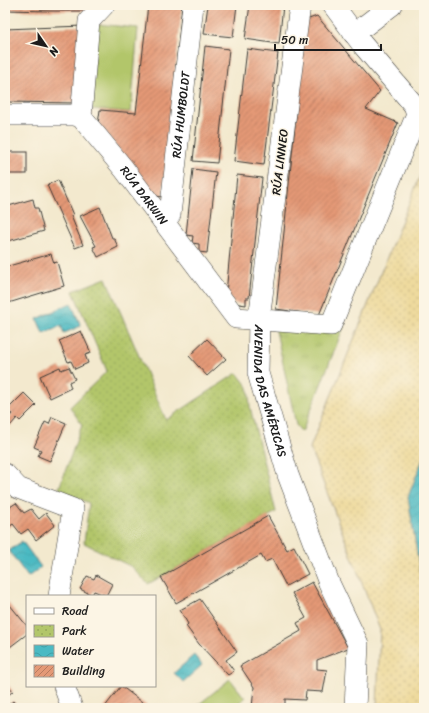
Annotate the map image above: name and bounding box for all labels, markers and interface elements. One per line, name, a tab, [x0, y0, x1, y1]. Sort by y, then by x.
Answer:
north arrow	[26, 26, 66, 66]
scale bar	[275, 26, 381, 52]
text: 50 m	[281, 29, 308, 51]
text: N	[44, 42, 64, 60]
street label: RÚA HUMBOLDT	[165, 69, 197, 159]
street label: RÚA LINNEO	[265, 127, 295, 196]
street label: RÚA DARWIN	[114, 161, 174, 231]
street label: AVENIDA DAS AMÉRICAS	[247, 323, 293, 460]
legend	[26, 595, 156, 687]
text: Road	[62, 600, 89, 622]
text: Park	[62, 620, 87, 642]
text: Water	[62, 640, 95, 662]
text: Building	[62, 660, 105, 682]

